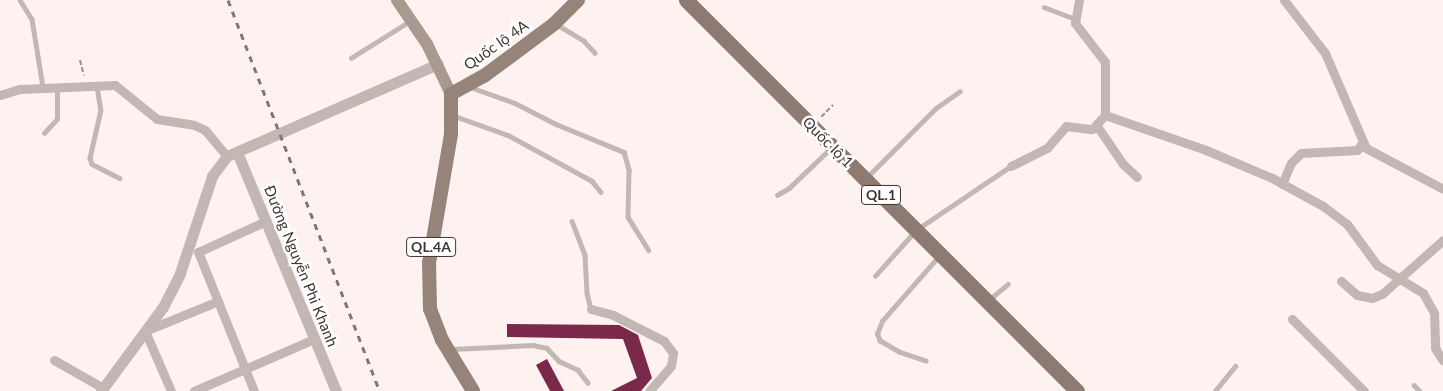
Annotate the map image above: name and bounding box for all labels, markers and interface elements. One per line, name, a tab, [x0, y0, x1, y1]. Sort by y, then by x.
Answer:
street label: Quốc lộ 4A	[460, 16, 532, 74]
street label: Quốc lộ 1	[799, 113, 857, 171]
street label: Đường Nguyễn Phi Khanh	[260, 183, 342, 349]
road number: QL.1	[860, 184, 902, 206]
road number: QL.4A	[406, 236, 456, 258]

